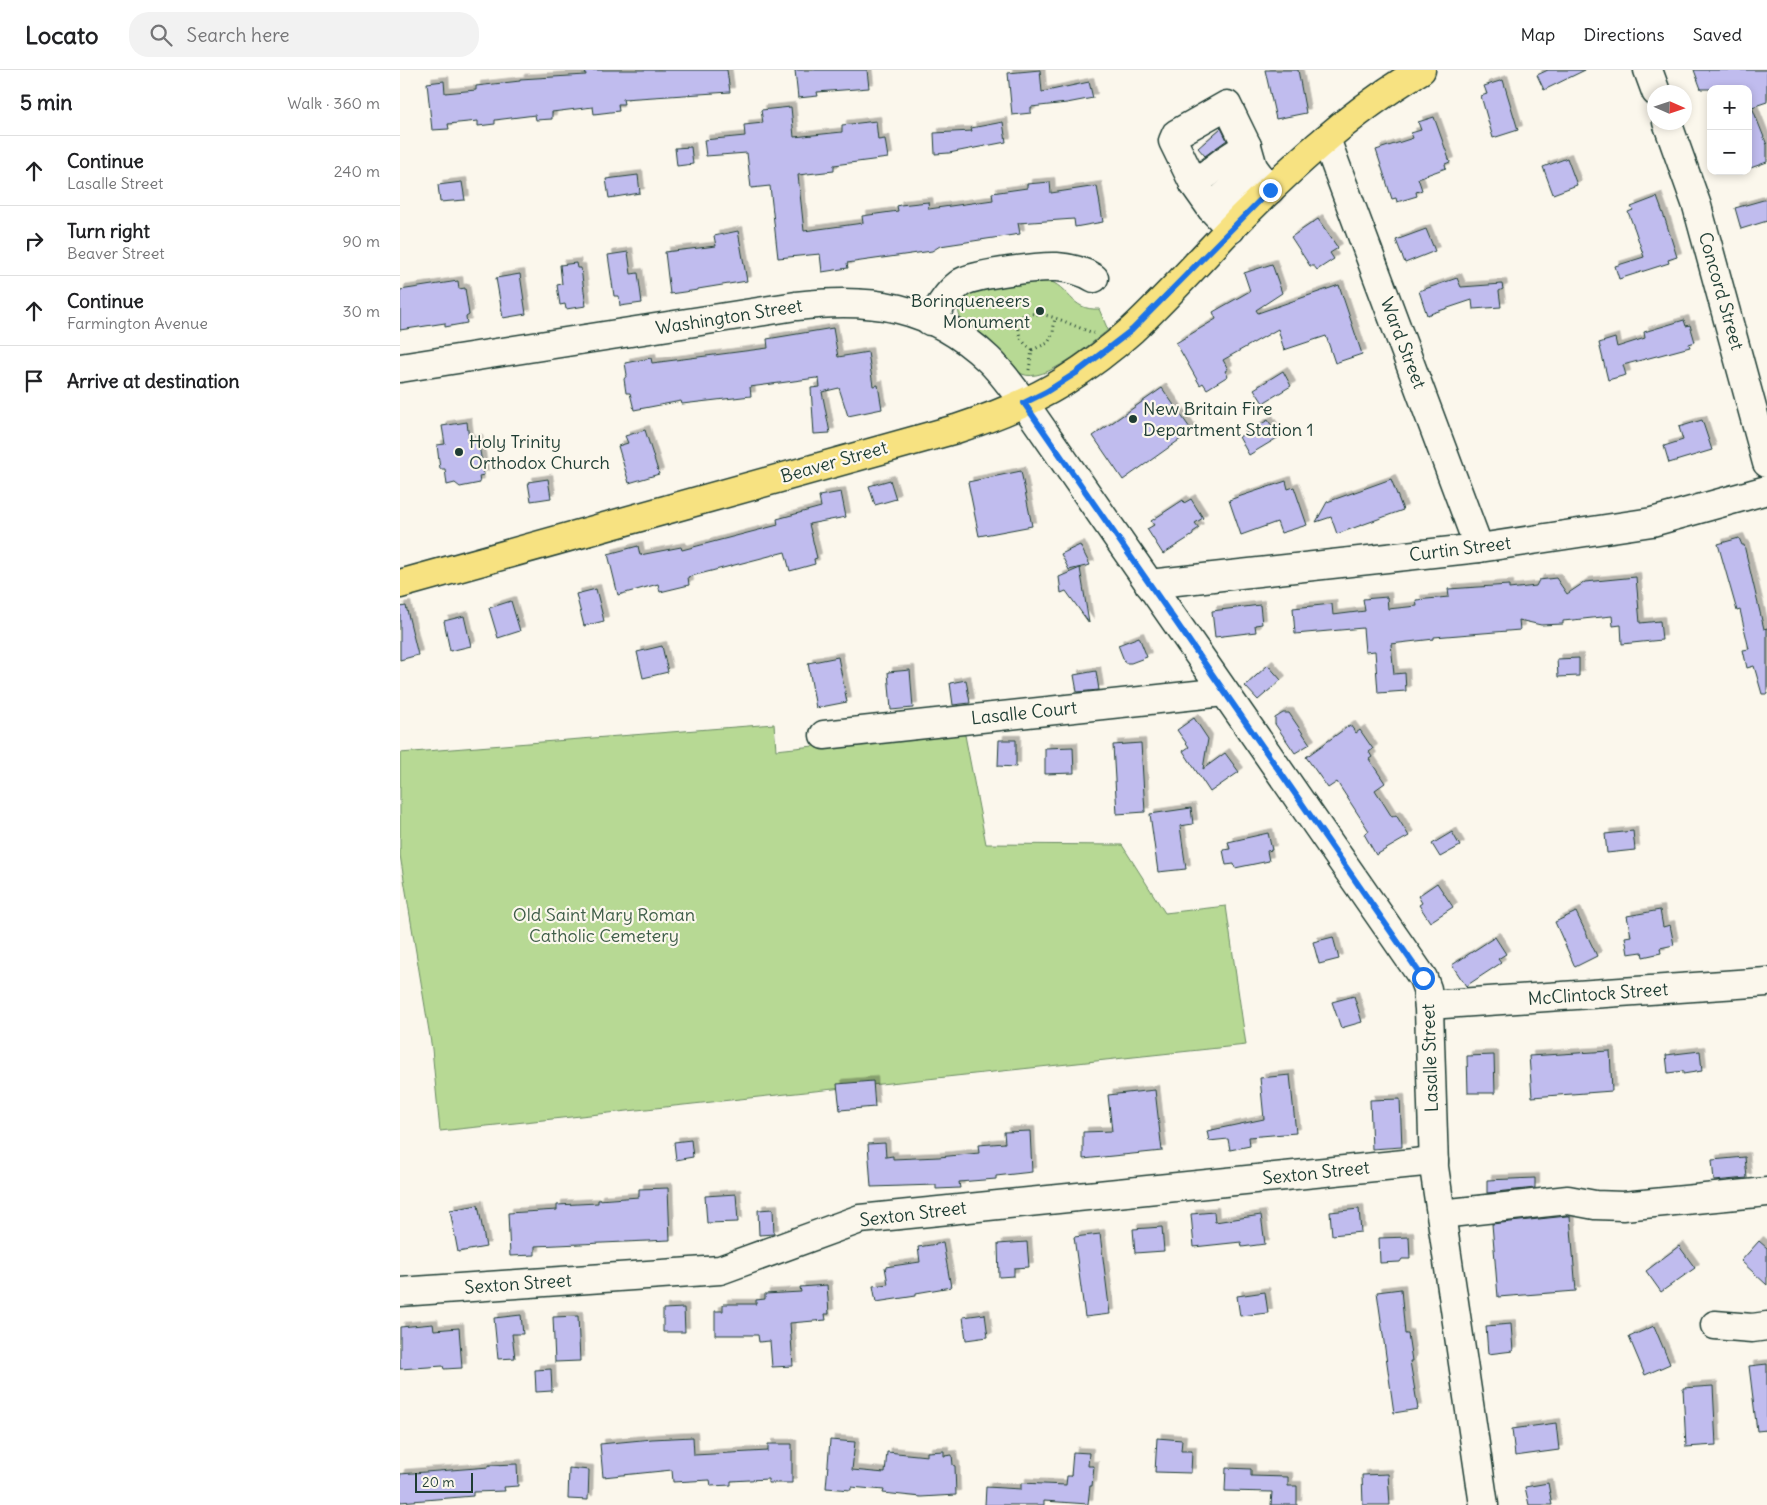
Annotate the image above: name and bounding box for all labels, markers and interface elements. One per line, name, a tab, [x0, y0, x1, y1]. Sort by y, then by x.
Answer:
search box	[129, 12, 479, 57]
text: Locato	[25, 20, 99, 50]
icon: search	[147, 21, 175, 49]
text: Search here	[187, 23, 290, 47]
text: Map	[1520, 23, 1555, 46]
text: Directions	[1583, 23, 1665, 46]
text: Saved	[1693, 23, 1742, 46]
north arrow	[1647, 85, 1692, 130]
map controls	[1707, 85, 1752, 175]
button: +	[1707, 85, 1752, 130]
text: 5 min	[20, 89, 72, 116]
text: Walk · 360 m	[287, 93, 380, 113]
button: −	[1707, 130, 1752, 175]
text: Continue	[67, 149, 144, 173]
icon: ahead	[20, 157, 48, 185]
text: 240 m	[334, 161, 380, 181]
text: Lasalle Street	[67, 173, 163, 193]
route end	[1259, 179, 1282, 202]
text: Turn right	[67, 219, 150, 243]
icon: right	[20, 227, 48, 255]
street label: Concord Street	[1694, 229, 1749, 352]
text: 90 m	[342, 231, 380, 251]
text: Beaver Street	[67, 243, 165, 263]
text: Continue	[67, 289, 144, 313]
place label: Borinqueneers Monument	[911, 289, 1030, 333]
street label: Washington Street	[654, 294, 804, 339]
street label: Ward Street	[1376, 294, 1431, 392]
icon: ahead	[20, 297, 48, 325]
text: 30 m	[343, 301, 380, 321]
marker: Borinqueneers Monument	[1034, 305, 1046, 317]
text: Farmington Avenue	[67, 313, 208, 333]
icon: arrive	[20, 367, 48, 395]
text: Arrive at destination	[67, 369, 240, 393]
place label: New Britain Fire Department Station 1	[1143, 397, 1314, 441]
marker: New Britain Fire Department Station 1	[1127, 413, 1139, 425]
place label: Holy Trinity Orthodox Church	[469, 430, 610, 474]
street label: Beaver Street	[778, 435, 890, 488]
marker: Holy Trinity Orthodox Church	[453, 446, 465, 458]
street label: Curtin Street	[1408, 531, 1512, 566]
street label: Lasalle Court	[970, 696, 1078, 729]
park label: Old Saint Mary Roman Catholic Cemetery	[513, 903, 695, 947]
route start	[1412, 967, 1435, 990]
street label: McClintock Street	[1527, 977, 1669, 1010]
street label: Lasalle Street	[1416, 1003, 1443, 1113]
street label: Sexton Street	[1261, 1155, 1371, 1190]
street label: Sexton Street	[858, 1196, 968, 1231]
street label: Sexton Street	[464, 1268, 572, 1299]
scale bar	[415, 1470, 472, 1493]
text: 20 m	[422, 1473, 455, 1491]

